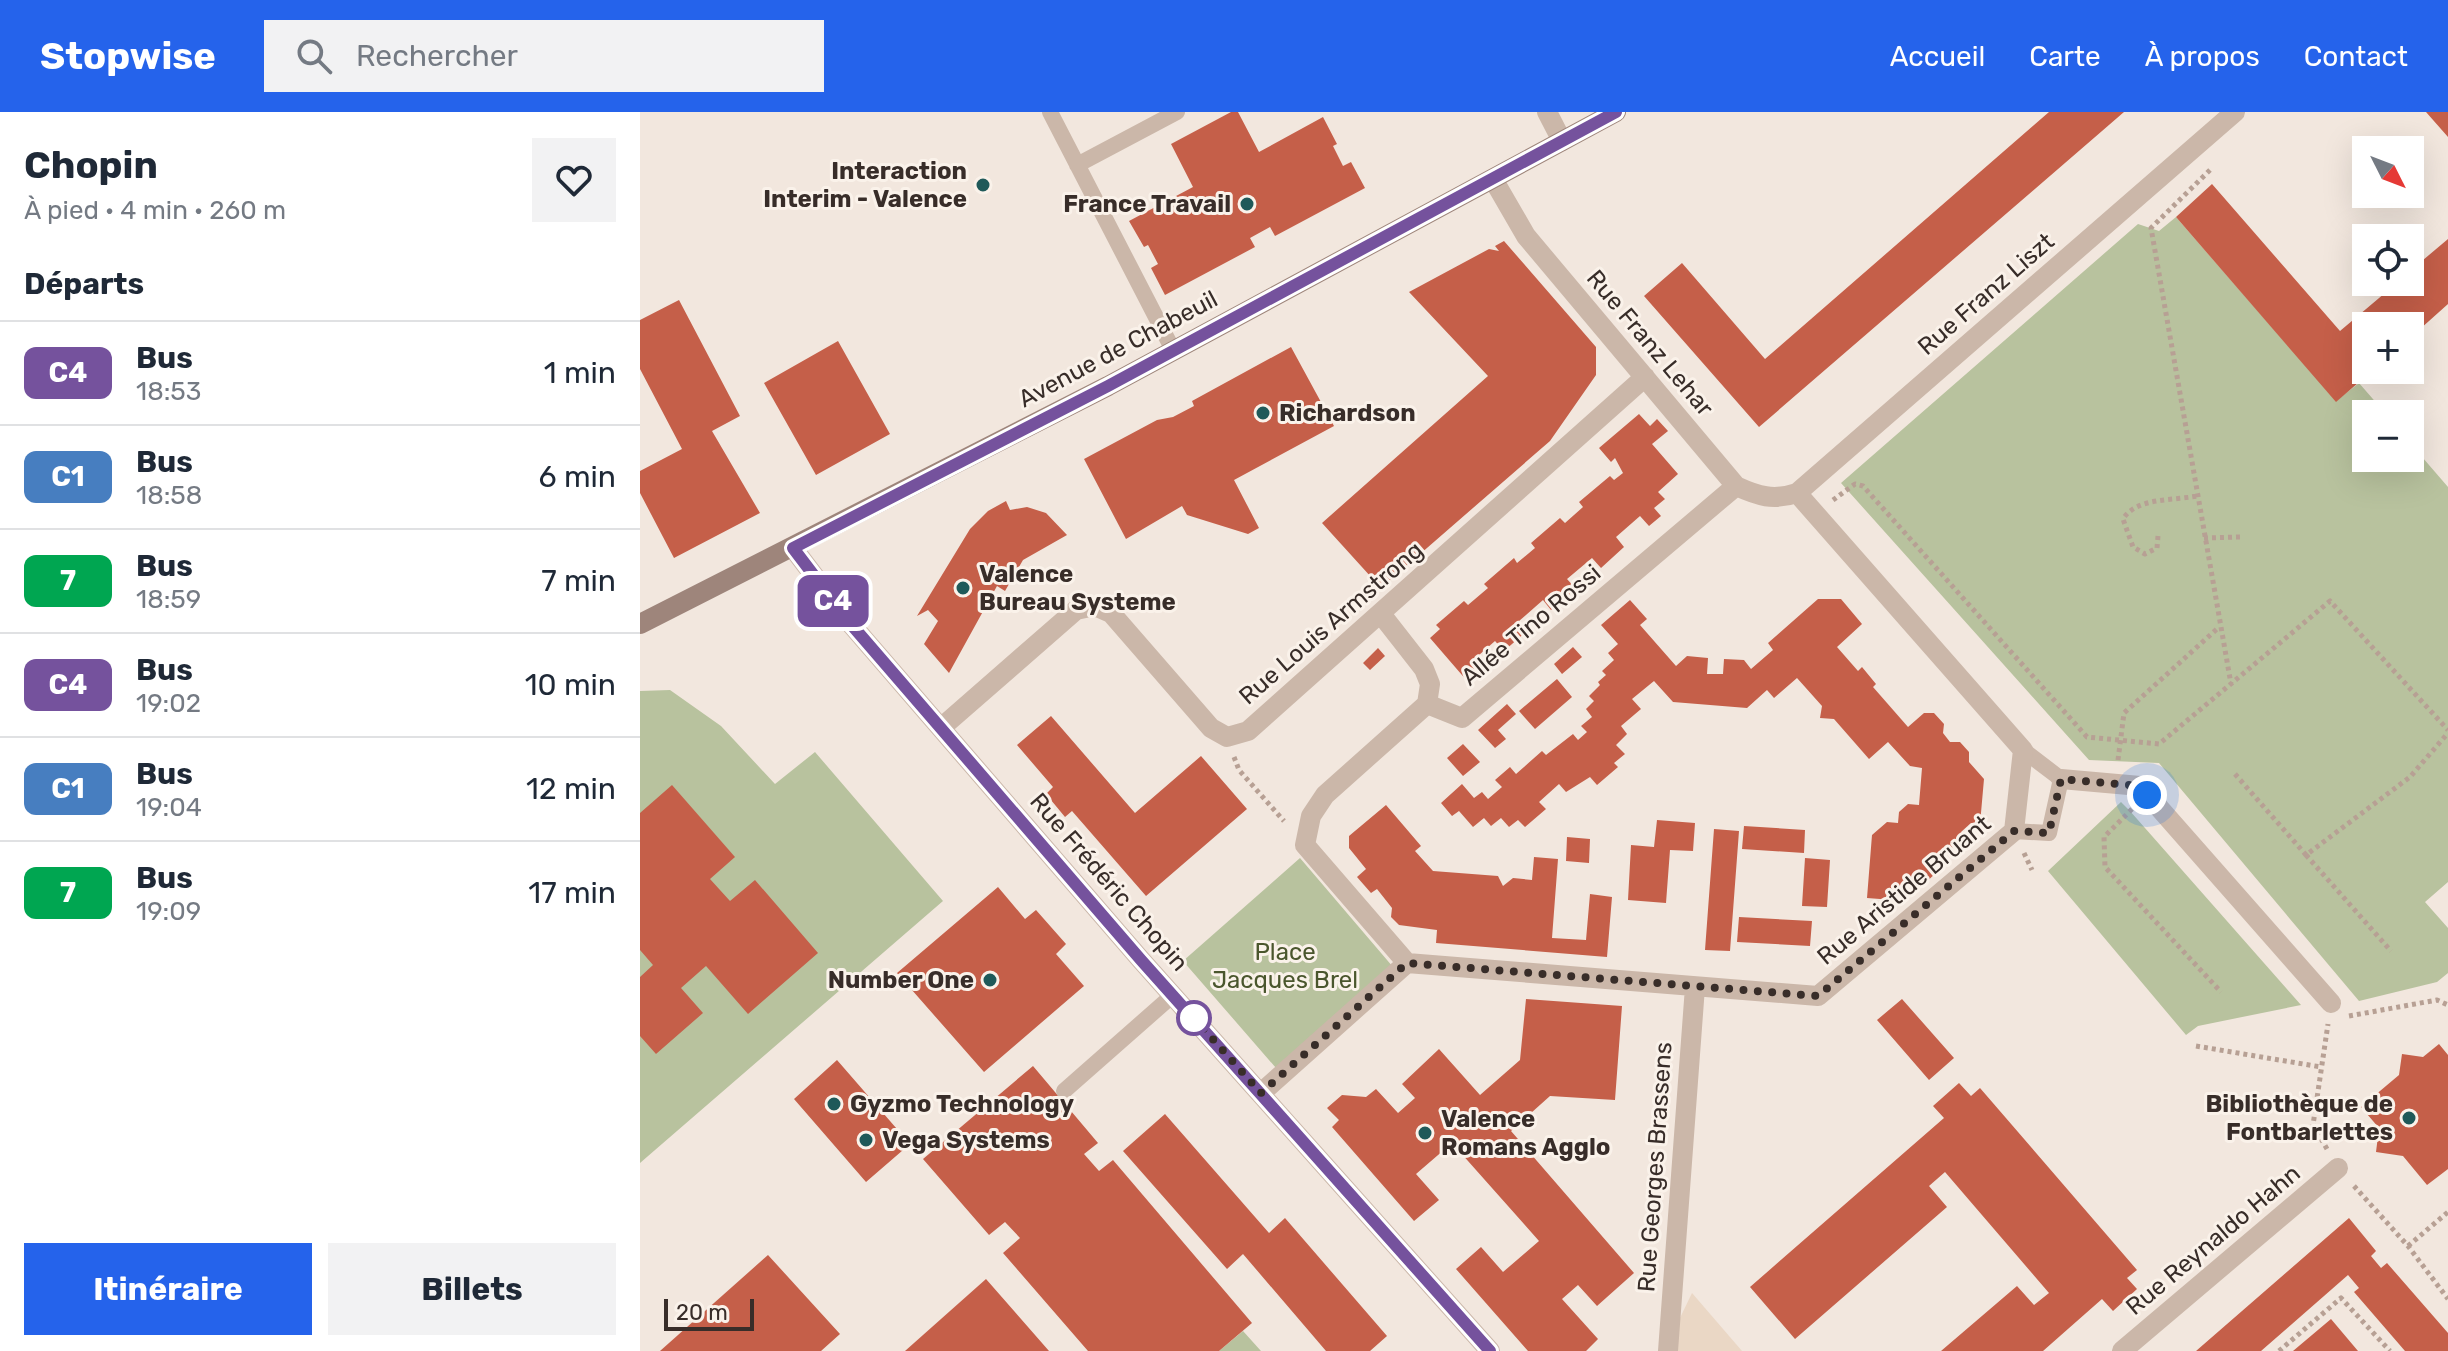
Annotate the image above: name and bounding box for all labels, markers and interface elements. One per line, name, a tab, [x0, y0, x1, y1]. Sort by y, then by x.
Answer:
search box	[264, 20, 824, 92]
text: Stopwise	[40, 33, 216, 79]
icon: search	[292, 34, 336, 78]
text: Rechercher	[356, 38, 518, 74]
text: Accueil	[1890, 40, 1985, 73]
text: Carte	[2029, 40, 2101, 73]
text: À propos	[2145, 40, 2260, 73]
text: Contact	[2304, 40, 2408, 73]
north arrow	[2352, 136, 2424, 208]
map controls	[2352, 136, 2424, 472]
button: heart	[532, 138, 616, 222]
text: Chopin	[24, 142, 158, 188]
place label: Interaction Interim - Valence	[763, 157, 967, 213]
marker: Interaction Interim - Valence	[974, 176, 992, 194]
place label: France Travail	[1063, 190, 1231, 218]
text: À pied · 4 min · 260 m	[24, 195, 286, 226]
marker: France Travail	[1238, 195, 1256, 213]
button: locate	[2352, 224, 2424, 296]
street label: Rue Franz Liszt	[1912, 227, 2060, 361]
street label: Rue Franz Lehar	[1581, 264, 1719, 422]
text: Départs	[24, 266, 144, 302]
street label: Avenue de Chabeuil	[1014, 285, 1222, 413]
button: +	[2352, 312, 2424, 384]
text: Bus	[136, 340, 193, 376]
text: 1 min	[544, 355, 616, 391]
text: C4	[49, 356, 87, 389]
text: 18:53	[136, 376, 201, 407]
place label: Richardson	[1279, 399, 1416, 427]
button: −	[2352, 400, 2424, 472]
marker: Richardson	[1254, 404, 1272, 422]
text: Bus	[136, 444, 193, 480]
text: 6 min	[538, 459, 616, 495]
text: C1	[51, 460, 85, 493]
text: 18:58	[136, 480, 202, 511]
street label: Rue Louis Armstrong	[1234, 536, 1428, 710]
text: Bus	[136, 548, 193, 584]
street label: Allée Tino Rossi	[1456, 559, 1606, 691]
place label: Valence Bureau Systeme	[979, 560, 1176, 616]
text: 7 min	[541, 563, 616, 599]
text: 7	[60, 564, 76, 597]
line badge: C4	[797, 575, 869, 627]
marker: Valence Bureau Systeme	[954, 579, 972, 597]
text: 18:59	[136, 584, 201, 615]
text: C4	[814, 584, 852, 617]
text: Bus	[136, 652, 193, 688]
text: 10 min	[525, 667, 616, 703]
text: C4	[49, 668, 87, 701]
text: 19:02	[136, 688, 201, 719]
text: Bus	[136, 756, 193, 792]
text: 12 min	[526, 771, 616, 807]
text: C1	[51, 772, 85, 805]
your location	[2127, 775, 2167, 815]
street label: Rue Frédéric Chopin	[1024, 787, 1194, 977]
text: 19:04	[136, 792, 202, 823]
street label: Rue Aristide Bruant	[1812, 809, 1996, 971]
text: Bus	[136, 860, 193, 896]
text: 17 min	[528, 875, 616, 911]
text: 7	[60, 876, 76, 909]
text: 19:09	[136, 896, 201, 927]
park label: Place Jacques Brel	[1212, 938, 1358, 994]
place label: Number One	[828, 966, 974, 994]
marker: Number One	[981, 971, 999, 989]
unlabelled marker	[1177, 1001, 1211, 1035]
street label: Rue Georges Brassens	[1632, 1041, 1678, 1293]
place label: Gyzmo Technology	[850, 1090, 1074, 1118]
place label: Bibliothèque de Fontbarlettes	[2205, 1090, 2393, 1146]
marker: Gyzmo Technology	[825, 1095, 843, 1113]
place label: Valence Romans Agglo	[1441, 1105, 1610, 1161]
marker: Bibliothèque de Fontbarlettes	[2400, 1109, 2418, 1127]
marker: Valence Romans Agglo	[1416, 1124, 1434, 1142]
place label: Vega Systems	[882, 1126, 1050, 1154]
marker: Vega Systems	[857, 1131, 875, 1149]
street label: Rue Reynaldo Hahn	[2120, 1159, 2306, 1321]
button: Itinéraire	[24, 1243, 312, 1335]
button: Billets	[328, 1243, 616, 1335]
scale bar	[664, 1295, 754, 1331]
text: 20 m	[676, 1299, 728, 1326]

